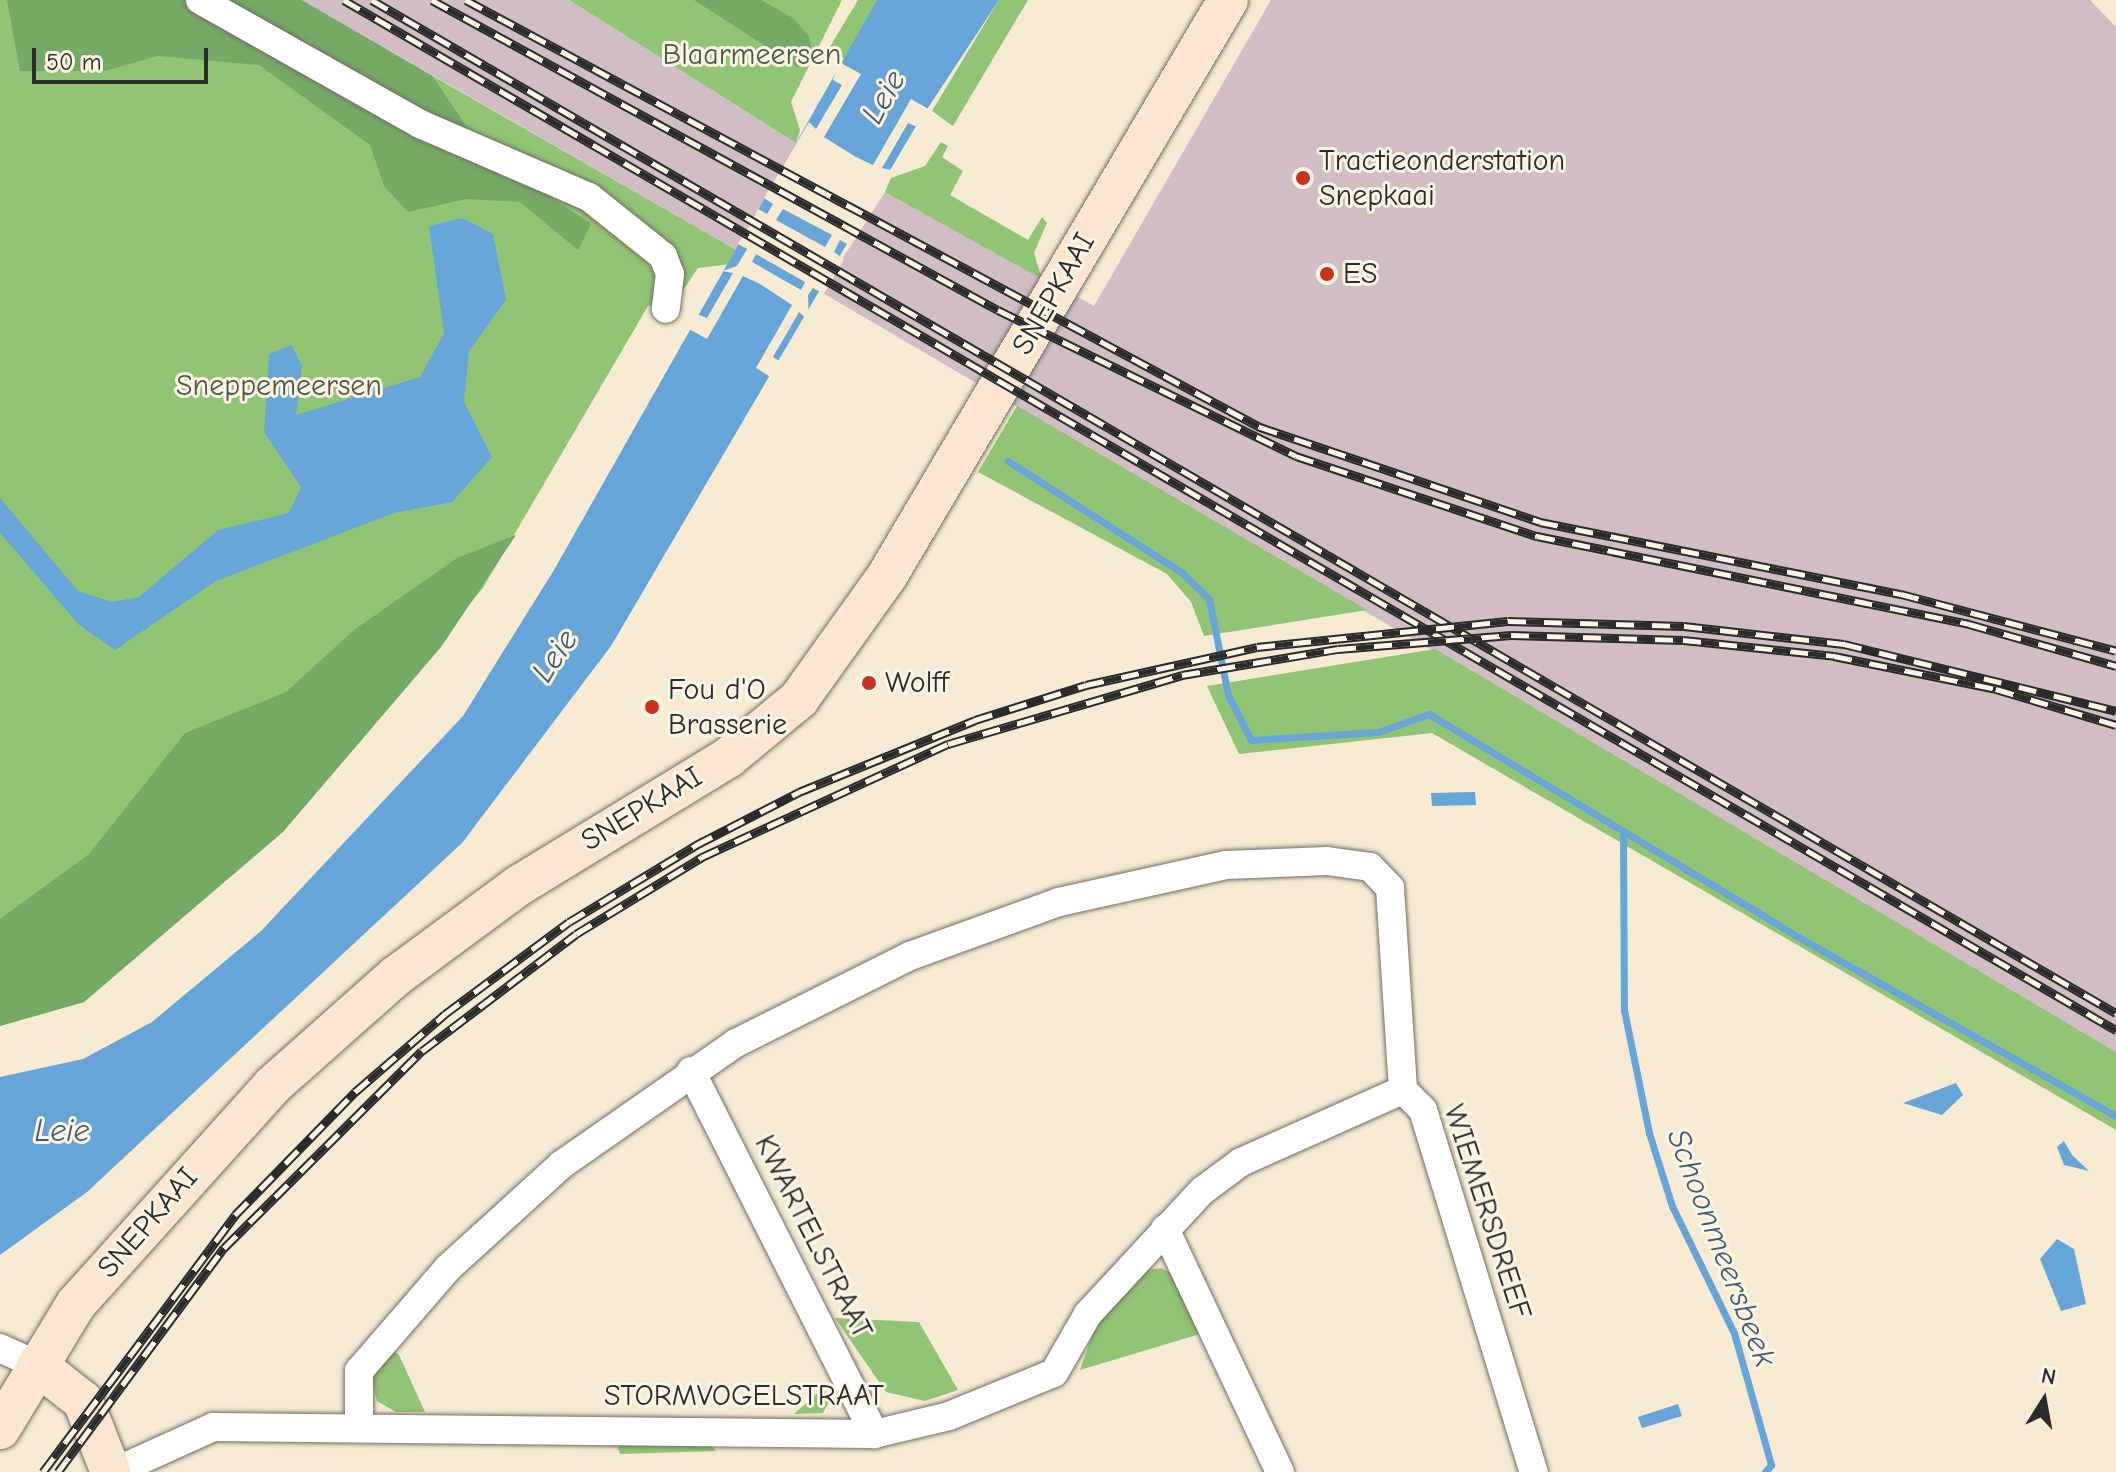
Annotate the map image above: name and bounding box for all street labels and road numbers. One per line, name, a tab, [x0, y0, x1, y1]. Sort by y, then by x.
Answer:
street label: SNEPKAAI	[1005, 227, 1103, 361]
street label: SNEPKAAI	[575, 759, 709, 859]
street label: WIEMERSDREEF	[1435, 1100, 1539, 1324]
street label: KWARTELSTRAAT	[746, 1129, 880, 1345]
street label: SNEPKAAI	[90, 1160, 206, 1286]
street label: STORMVOGELSTRAAT	[604, 1378, 884, 1414]

